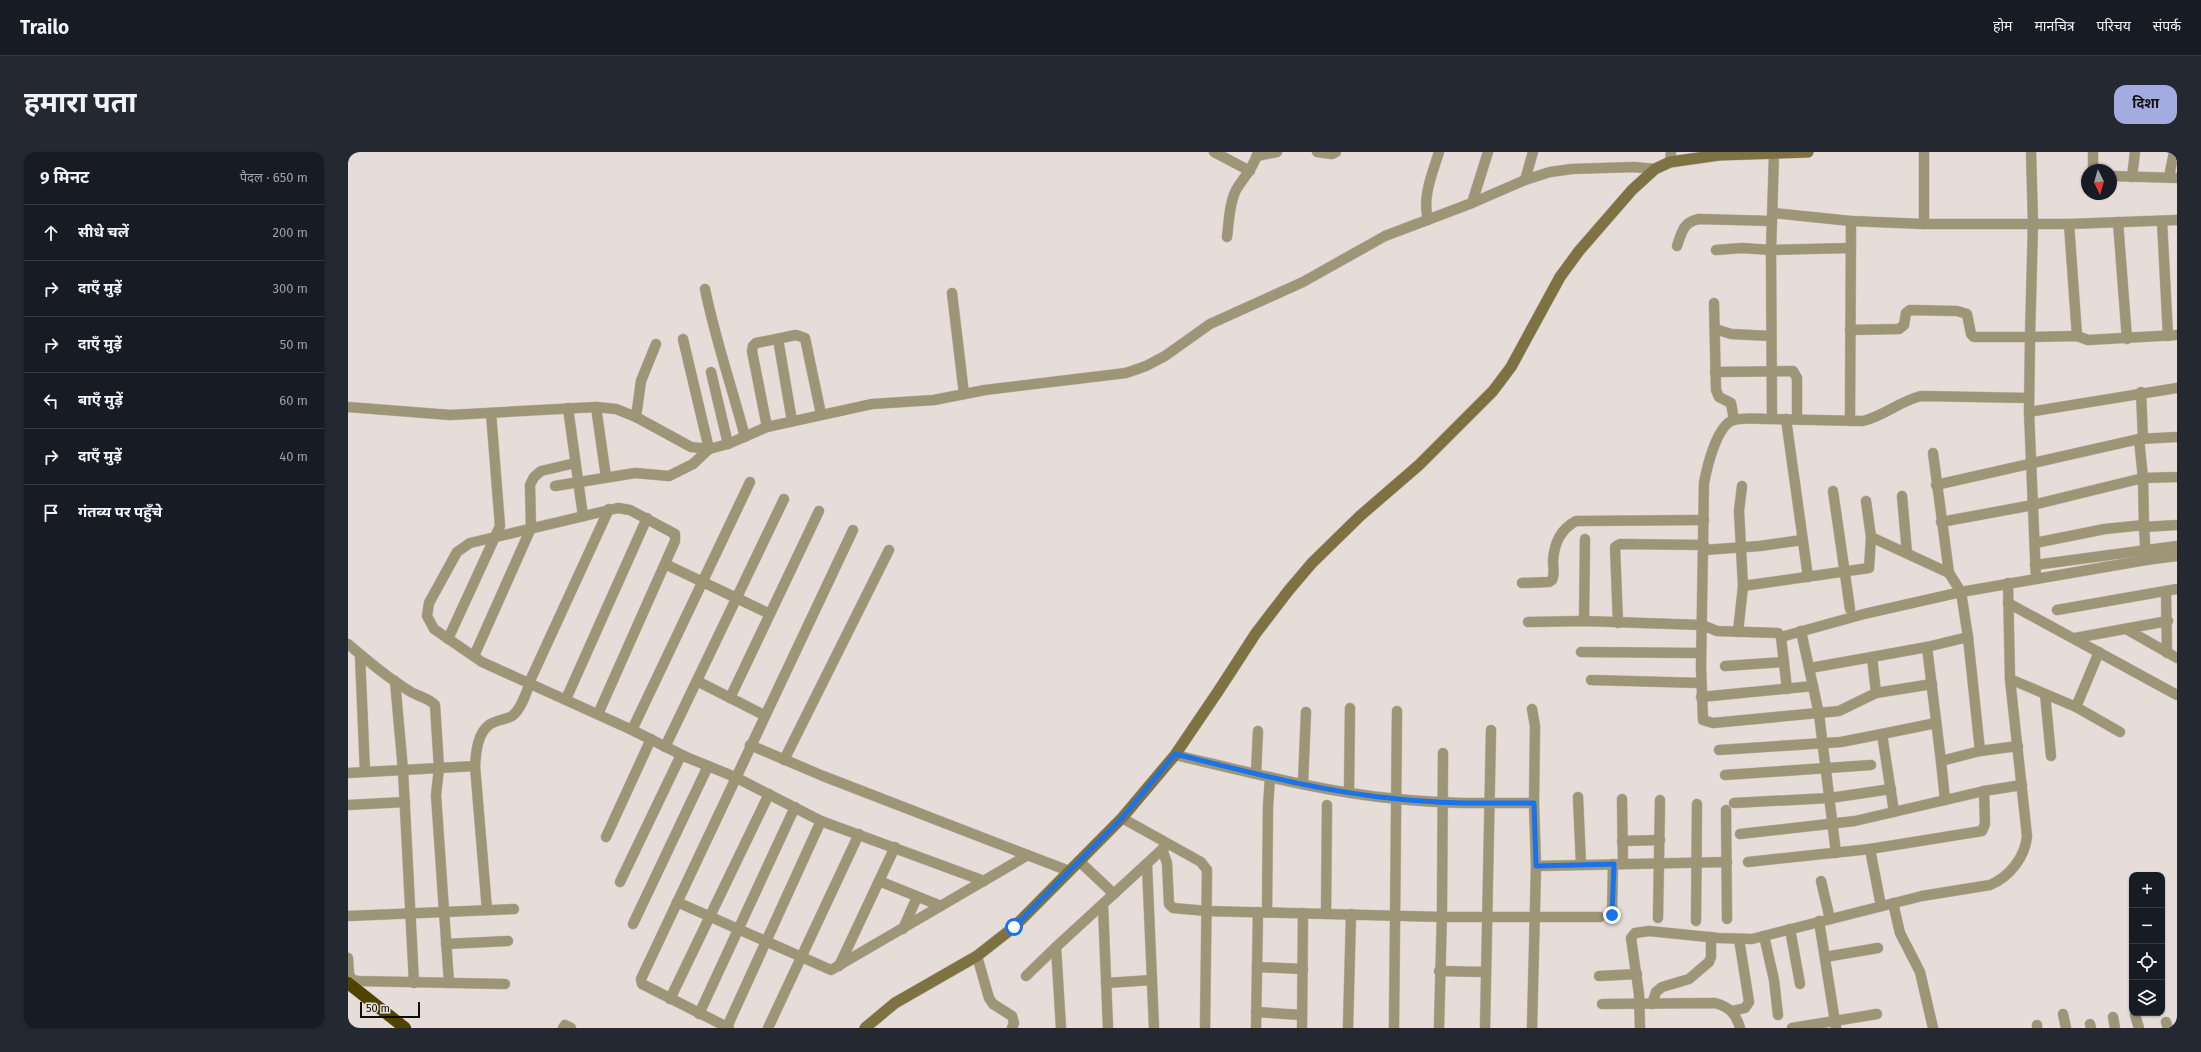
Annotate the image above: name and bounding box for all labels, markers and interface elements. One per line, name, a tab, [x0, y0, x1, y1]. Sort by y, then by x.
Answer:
text: Trailo	[20, 16, 69, 39]
text: होम	[1993, 18, 2012, 35]
text: मानचित्र	[2034, 18, 2075, 35]
text: परिचय	[2097, 18, 2131, 35]
text: संपर्क	[2153, 18, 2181, 35]
button: दिशा	[2114, 85, 2177, 124]
text: हमारा पता	[24, 86, 136, 119]
north arrow	[2081, 164, 2117, 200]
text: 9 मिनट	[40, 167, 89, 188]
text: पैदल · 650 m	[240, 170, 308, 185]
icon: ahead	[40, 222, 62, 244]
text: सीधे चलें	[78, 223, 129, 241]
text: 200 m	[272, 225, 308, 240]
icon: right	[40, 278, 62, 300]
text: दाएँ मुड़ें	[78, 279, 122, 297]
text: 300 m	[272, 281, 308, 296]
icon: right	[40, 334, 62, 356]
text: दाएँ मुड़ें	[78, 335, 122, 353]
text: 50 m	[280, 337, 308, 352]
icon: left	[40, 390, 62, 412]
text: बाएँ मुड़ें	[78, 391, 123, 409]
text: 60 m	[279, 393, 308, 408]
icon: right	[40, 446, 62, 468]
text: दाएँ मुड़ें	[78, 447, 122, 465]
text: 40 m	[279, 449, 308, 464]
icon: arrive	[40, 502, 62, 524]
text: गंतव्य पर पहुँचे	[78, 503, 162, 521]
map controls	[2129, 872, 2165, 1016]
button: +	[2129, 872, 2165, 908]
route end	[1603, 906, 1621, 924]
button: −	[2129, 908, 2165, 944]
route start	[1005, 918, 1023, 936]
button: locate	[2129, 944, 2165, 980]
button: layers	[2129, 980, 2165, 1016]
scale bar	[360, 1000, 420, 1019]
text: 50 m	[366, 1002, 390, 1015]

